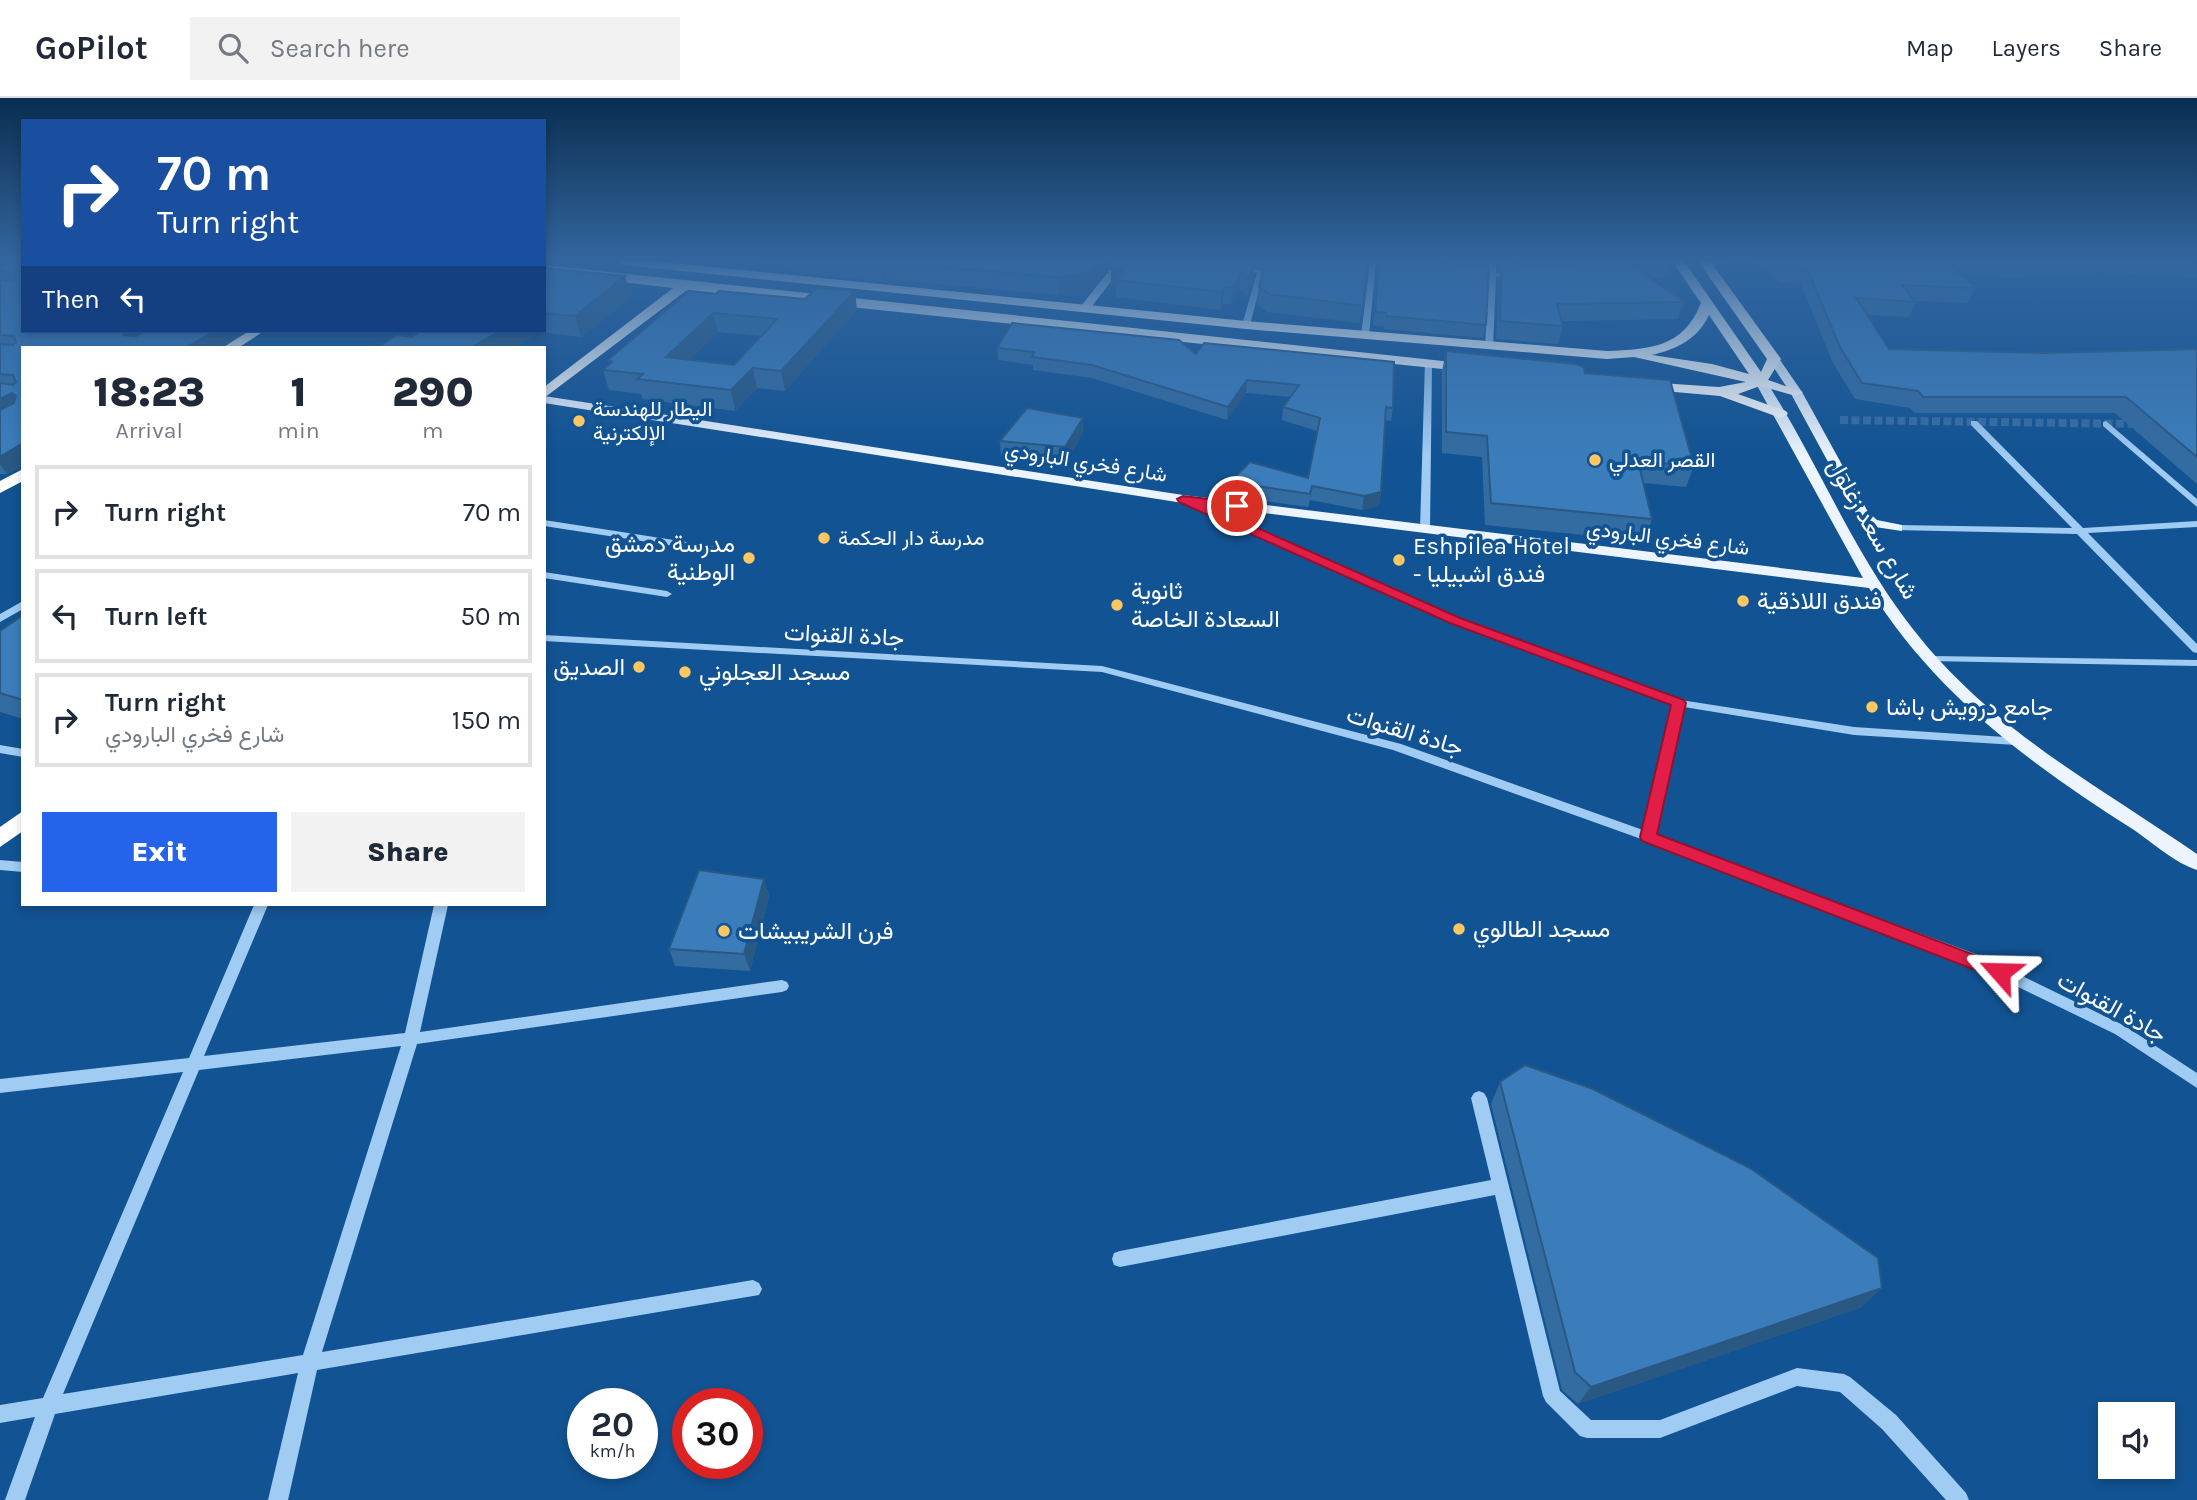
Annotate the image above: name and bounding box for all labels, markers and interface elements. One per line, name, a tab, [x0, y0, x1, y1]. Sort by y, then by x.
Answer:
search box	[190, 17, 680, 80]
text: GoPilot	[35, 29, 148, 67]
icon: search	[214, 29, 252, 67]
text: Search here	[270, 33, 410, 64]
text: Map	[1906, 34, 1954, 62]
text: Layers	[1992, 34, 2061, 62]
text: Share	[2099, 34, 2162, 62]
text: 70 m	[157, 145, 271, 202]
icon: right	[42, 147, 133, 238]
text: Turn right	[157, 204, 299, 241]
icon: left	[114, 280, 152, 318]
text: Then	[42, 284, 100, 315]
text: 18:23	[93, 367, 205, 417]
text: 1	[290, 367, 307, 417]
text: 290	[392, 367, 474, 417]
place label: اليطار للهندسة الإلكترنية	[593, 397, 712, 447]
marker: اليطار للهندسة الإلكترنية	[571, 413, 587, 429]
text: Arrival	[116, 417, 183, 444]
text: min	[277, 417, 320, 444]
text: m	[422, 417, 444, 444]
street label: شارع فخري البارودي	[1002, 437, 1169, 492]
place label: القصر العدلي	[1609, 448, 1715, 477]
marker: القصر العدلي	[1587, 452, 1603, 468]
street label: شارع سعد زغلول	[1820, 454, 1925, 605]
pin	[1207, 476, 1267, 536]
icon: arrive	[1218, 487, 1256, 525]
icon: right	[46, 493, 84, 531]
text: Turn right	[105, 497, 226, 528]
text: 70 m	[463, 497, 521, 528]
street label: شارع فخري البارودي	[1585, 516, 1751, 565]
place label: مدرسة دار الحكمة	[838, 526, 984, 551]
place label: مدرسة دمشق الوطنية	[605, 530, 735, 587]
marker: مدرسة دار الحكمة	[816, 530, 832, 546]
place label: Eshpilea Hotel - فندق اشبيليا	[1413, 532, 1570, 588]
marker: مدرسة دمشق الوطنية	[741, 550, 757, 566]
marker: Eshpilea Hotel - فندق اشبيليا	[1391, 552, 1407, 568]
place label: ثانوية السعادة الخاصة	[1131, 577, 1280, 633]
place label: فندق اللاذقية	[1757, 587, 1882, 615]
marker: فندق اللاذقية	[1735, 593, 1751, 609]
icon: left	[46, 597, 84, 635]
marker: ثانوية السعادة الخاصة	[1109, 597, 1125, 613]
text: Turn left	[105, 601, 207, 632]
text: 50 m	[460, 601, 521, 632]
street label: جادة القنوات	[783, 618, 905, 653]
place label: الصديق	[553, 653, 625, 681]
place label: مسجد العجلوني	[699, 658, 850, 691]
marker: الصديق	[631, 659, 647, 675]
marker: مسجد العجلوني	[677, 664, 693, 680]
text: Turn right	[105, 687, 226, 718]
place label: جامع درويش باشا	[1886, 693, 2053, 724]
marker: جامع درويش باشا	[1864, 699, 1880, 715]
street label: جادة القنوات	[1343, 700, 1467, 763]
icon: right	[46, 701, 84, 739]
text: 150 m	[452, 705, 521, 736]
text: شارع فخري البارودي	[105, 721, 284, 748]
button: Exit	[42, 812, 277, 892]
button: Share	[291, 812, 525, 892]
place label: مسجد الطالوي	[1473, 915, 1610, 948]
place label: فرن الشريبيشات	[738, 917, 894, 946]
marker: مسجد الطالوي	[1451, 921, 1467, 937]
marker: فرن الشريبيشات	[716, 923, 732, 939]
position arrow	[1963, 935, 2037, 1009]
street label: جادة القنوات	[2052, 966, 2171, 1049]
speed limit sign: 30	[672, 1388, 763, 1479]
map controls	[2098, 1402, 2175, 1479]
button: sound	[2098, 1402, 2175, 1479]
text: 20	[591, 1404, 634, 1445]
text: km/h	[590, 1440, 635, 1462]

